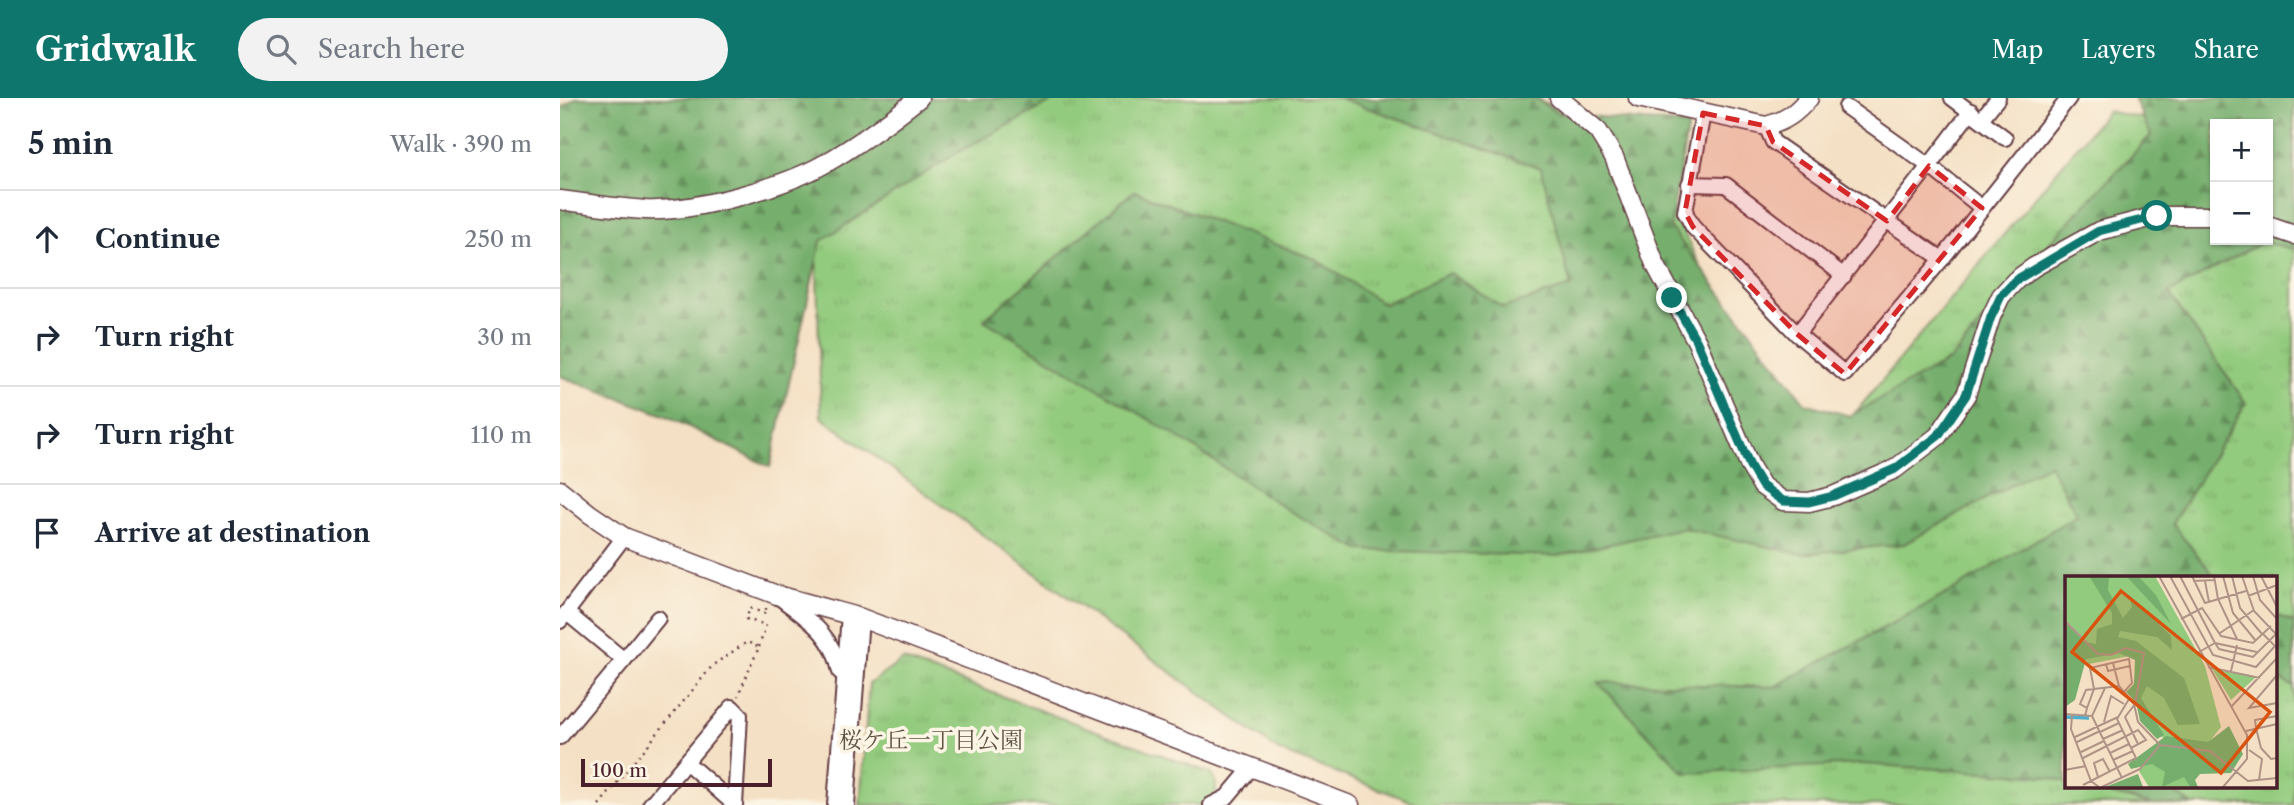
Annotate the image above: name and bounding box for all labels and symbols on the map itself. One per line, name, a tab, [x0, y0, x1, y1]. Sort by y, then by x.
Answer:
route start	[2141, 200, 2172, 231]
route end	[1656, 282, 1687, 313]
inset map	[2065, 576, 2276, 788]
park label: 桜ケ丘一丁目公園	[839, 726, 1023, 754]
scale bar	[581, 756, 772, 788]

